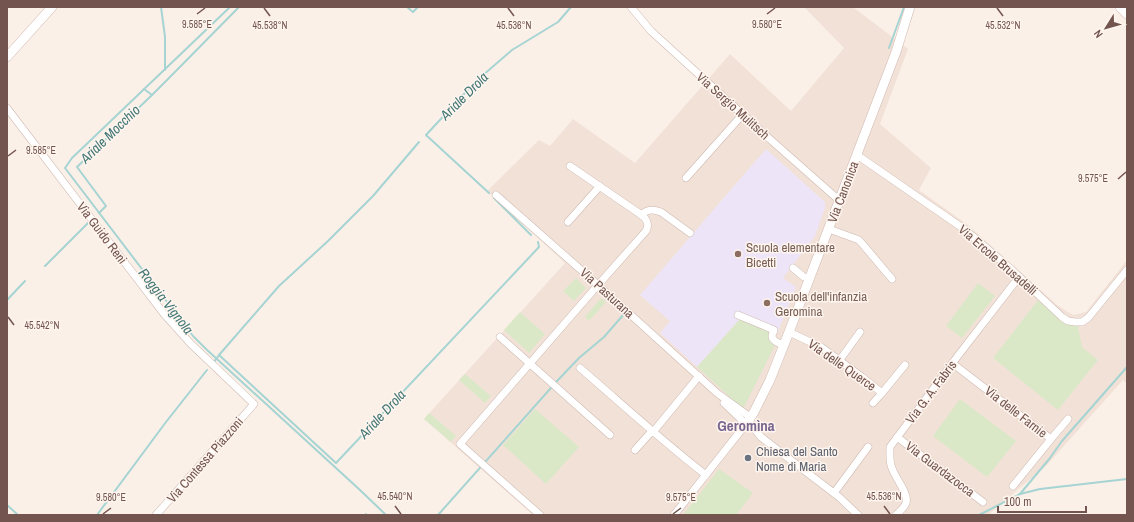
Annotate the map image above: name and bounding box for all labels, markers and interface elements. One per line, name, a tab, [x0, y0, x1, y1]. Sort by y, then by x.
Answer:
north arrow	[1086, 8, 1126, 48]
text: 9.585°E	[182, 18, 212, 31]
text: 9.580°E	[752, 18, 782, 31]
text: 45.538°N	[253, 19, 288, 32]
text: 45.536°N	[497, 19, 532, 32]
text: 45.532°N	[986, 19, 1021, 32]
text: N	[1090, 27, 1106, 41]
water label: Ariale Drola	[436, 68, 492, 124]
street label: Via Sergio Mulitsch	[693, 69, 773, 143]
water label: Ariale Mocchio	[75, 101, 144, 168]
text: 9.585°E	[26, 144, 56, 157]
street label: Via Canonica	[824, 159, 863, 225]
text: 9.575°E	[1078, 172, 1108, 185]
street label: Via Guido Reni	[73, 199, 131, 267]
street label: Via Ercole Brusadelli	[955, 221, 1041, 299]
place label: Scuola elementare Bicetti	[746, 239, 835, 271]
marker: Scuola elementare Bicetti	[733, 249, 743, 259]
water label: Roggia Vignola	[135, 264, 197, 338]
street label: Via Pasturana	[576, 264, 638, 322]
place label: Scuola dell'infanzia Geromina	[775, 288, 867, 320]
marker: Scuola dell'infanzia Geromina	[762, 298, 772, 308]
text: 45.542°N	[25, 319, 60, 332]
street label: Via delle Querce	[805, 335, 879, 395]
street label: Via G. A. Fabris	[902, 357, 960, 427]
street label: Via delle Farnie	[981, 382, 1051, 442]
water label: Ariale Drola	[354, 386, 409, 443]
street label: Via Contessa Piazzoni	[163, 414, 247, 506]
district label: Geromìna	[717, 415, 775, 436]
street label: Via Guardazocca	[902, 437, 978, 501]
place label: Chiesa del Santo Nome di Maria	[756, 443, 838, 475]
marker: Chiesa del Santo Nome di Maria	[743, 453, 753, 463]
scale bar	[998, 488, 1086, 514]
text: 45.540°N	[378, 490, 413, 503]
text: 45.536°N	[867, 490, 902, 503]
text: 9.580°E	[96, 491, 126, 504]
text: 9.575°E	[666, 491, 696, 504]
text: 100 m	[1004, 494, 1031, 510]

